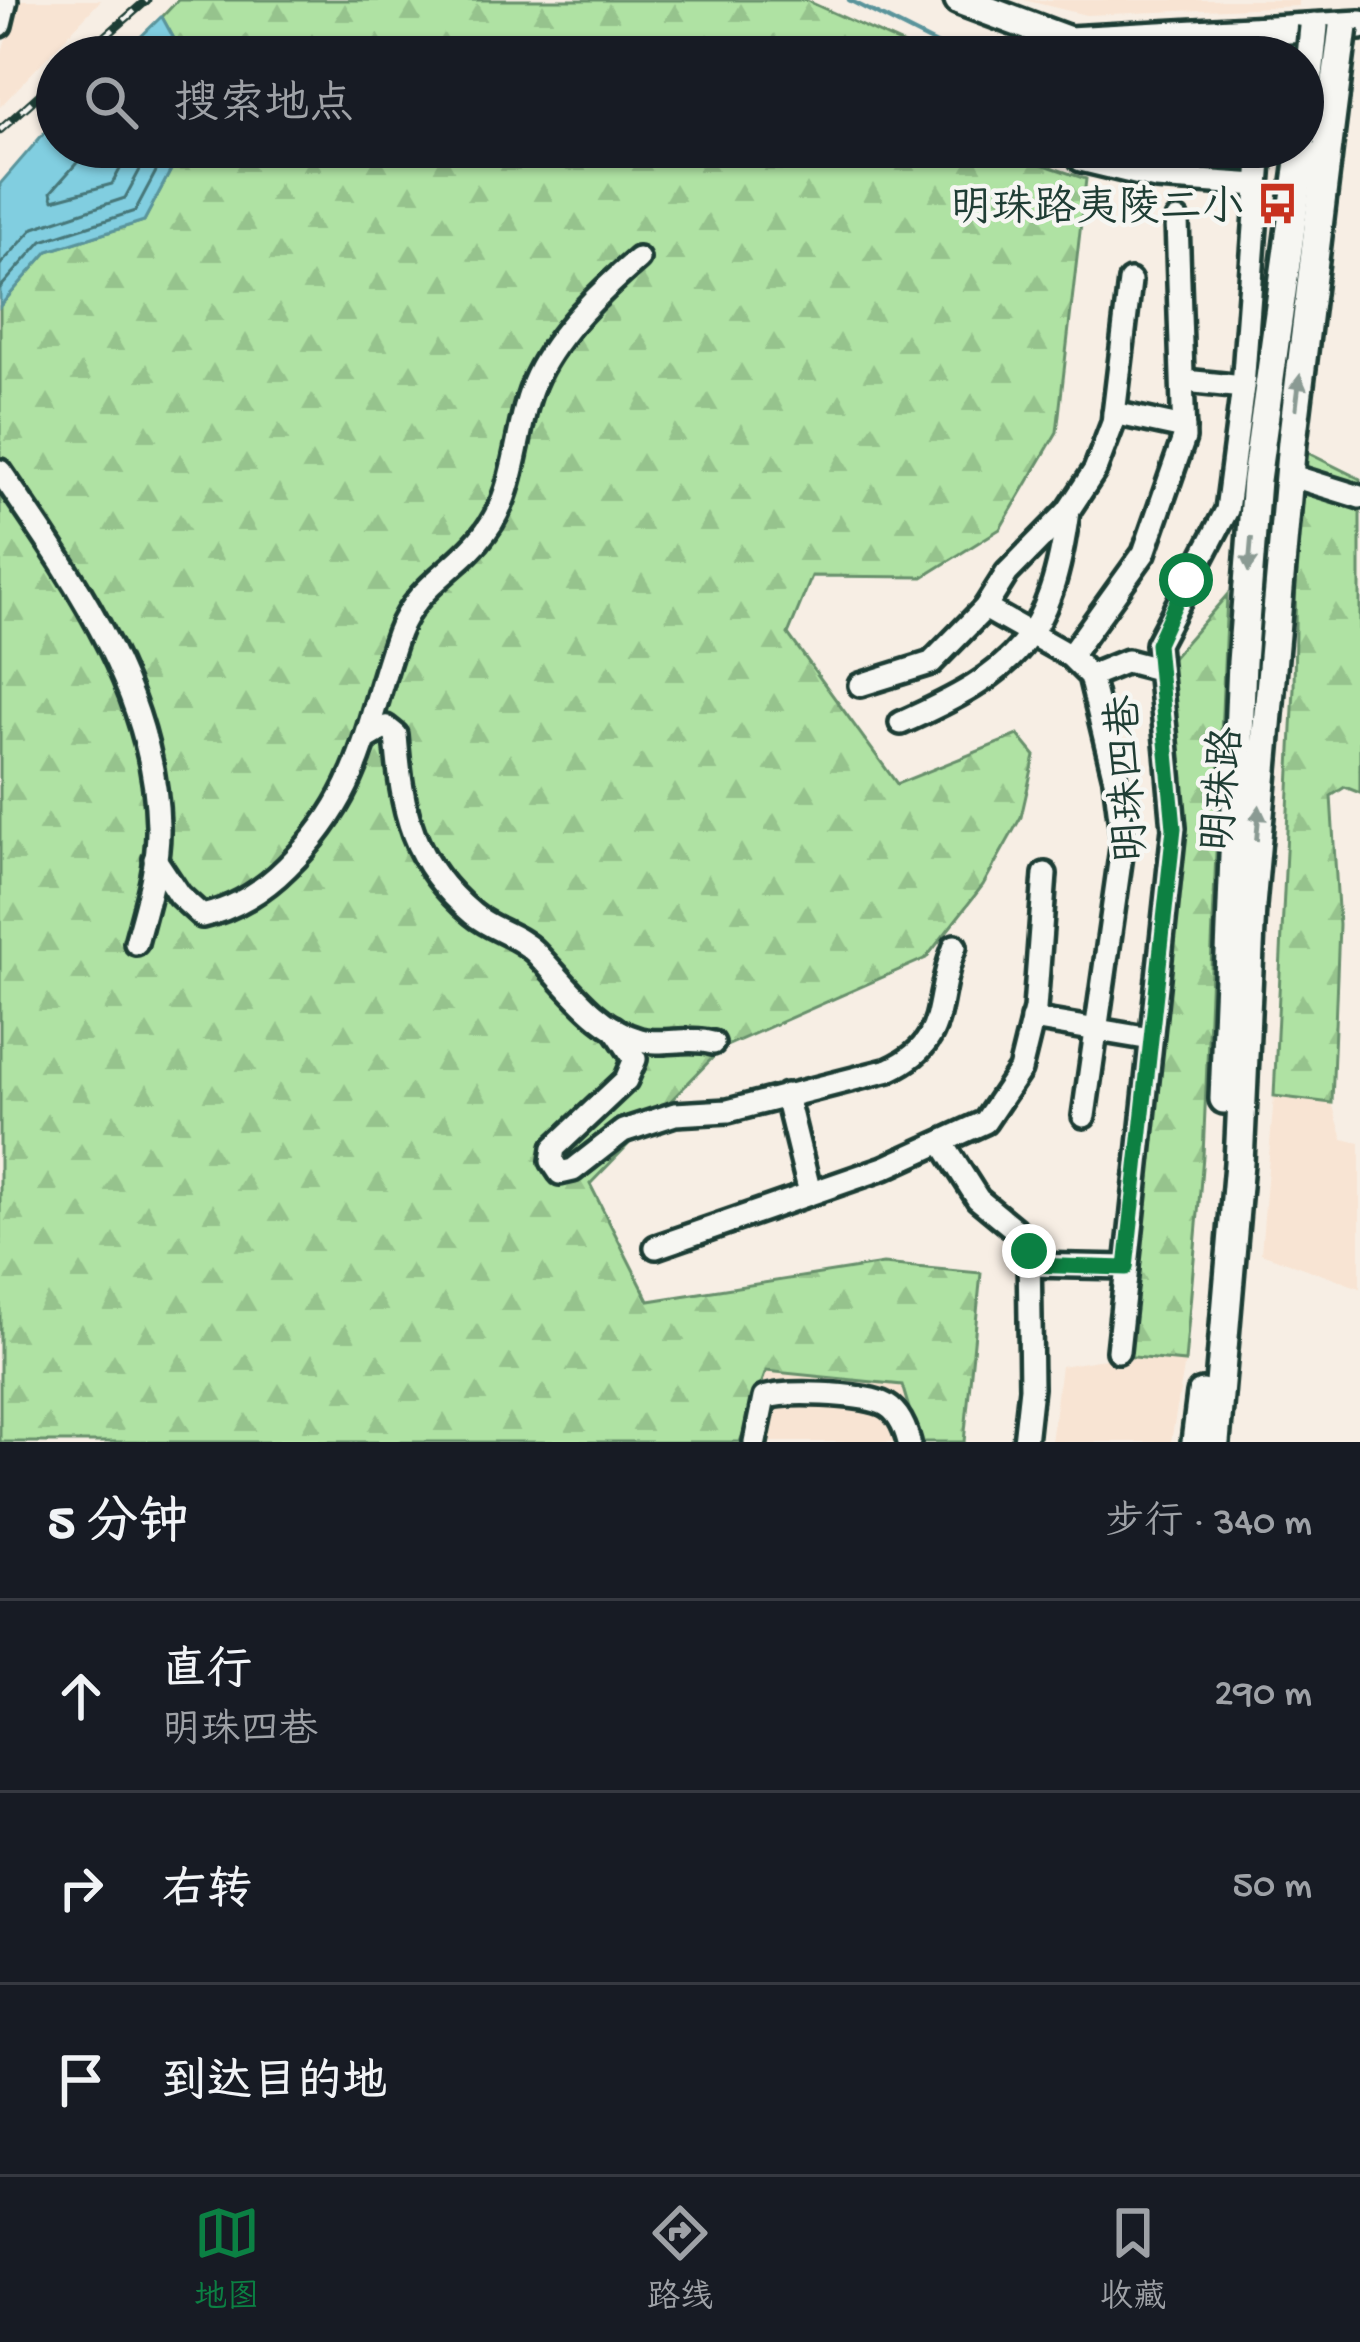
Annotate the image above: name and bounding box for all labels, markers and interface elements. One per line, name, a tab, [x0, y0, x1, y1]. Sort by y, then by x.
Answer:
search box	[36, 36, 1324, 168]
icon: search	[78, 69, 144, 135]
text: 搜索地点	[174, 81, 354, 134]
bus stop icon: 明珠路夷陵二小	[1255, 181, 1301, 227]
place label: 明珠路夷陵二小	[950, 184, 1244, 236]
one-way arrow	[1288, 373, 1307, 411]
one-way arrow	[1241, 537, 1260, 574]
route start	[1159, 553, 1213, 607]
street label: 明珠四巷	[1100, 693, 1160, 864]
street label: 明珠路	[1194, 724, 1256, 855]
one-way arrow	[1249, 804, 1268, 841]
route end	[1002, 1224, 1056, 1278]
text: 5 分钟	[48, 1497, 189, 1557]
text: 步行 · 340 m	[1106, 1502, 1312, 1548]
text: 直行	[162, 1647, 252, 1700]
icon: ahead	[48, 1663, 114, 1729]
text: 290 m	[1214, 1673, 1312, 1719]
text: 明珠四巷	[162, 1710, 318, 1756]
icon: right	[48, 1855, 114, 1921]
text: 50 m	[1232, 1865, 1312, 1911]
text: 右转	[162, 1867, 252, 1920]
icon: arrive	[48, 2047, 114, 2113]
text: 到达目的地	[162, 2059, 387, 2112]
tab: 地图	[194, 2200, 260, 2319]
tab: 路线	[647, 2200, 713, 2319]
tab: 收藏	[1100, 2200, 1166, 2319]

